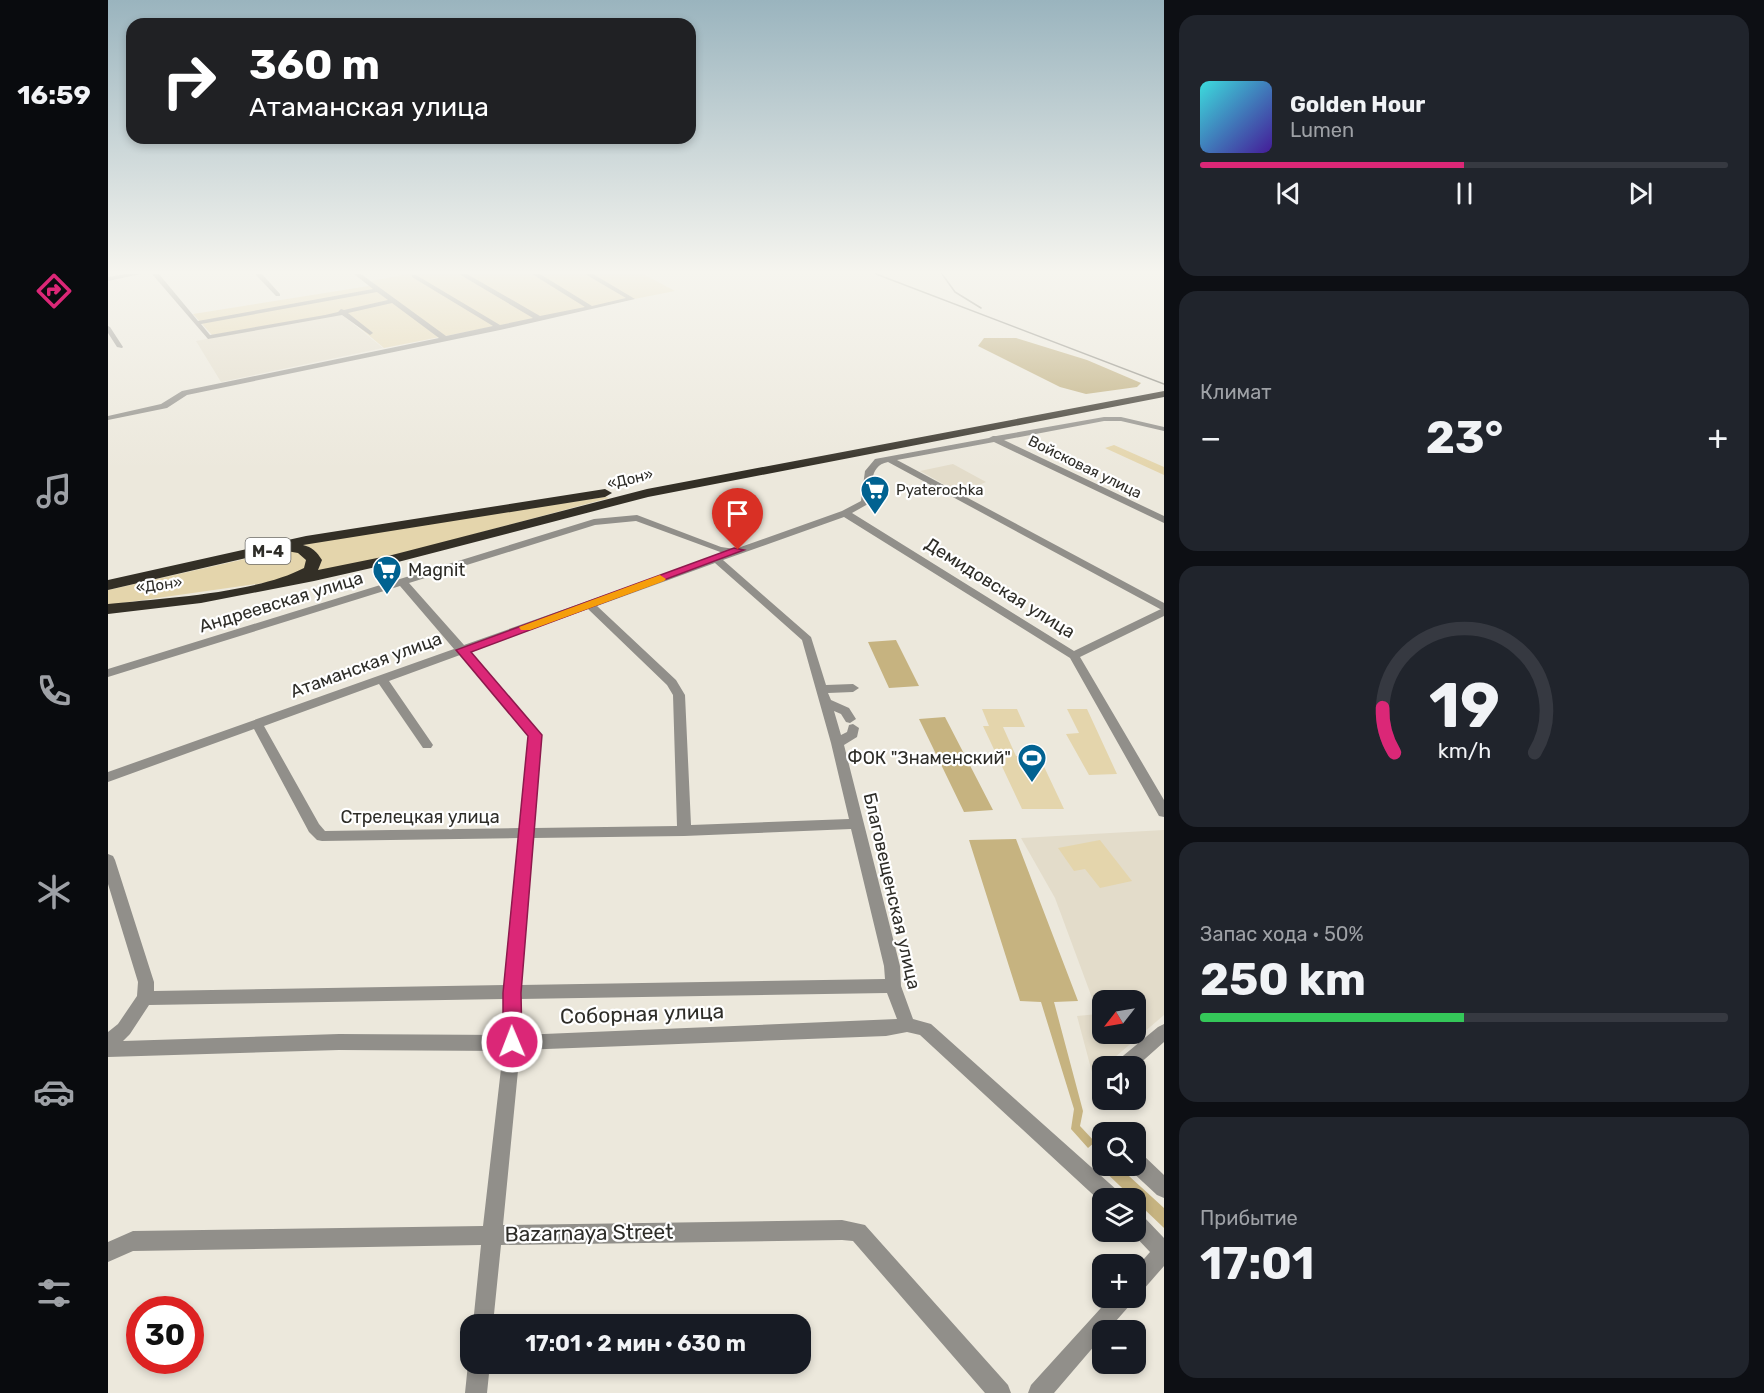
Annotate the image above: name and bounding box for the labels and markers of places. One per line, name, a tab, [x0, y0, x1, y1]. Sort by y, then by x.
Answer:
supermarket icon: Pyaterochka	[859, 474, 891, 516]
place label: Pyaterochka	[896, 481, 984, 499]
pin	[712, 488, 763, 550]
supermarket icon: Magnit	[371, 554, 403, 596]
place label: Magnit	[408, 559, 465, 581]
sports icon: ФОК "Знаменский"	[1016, 742, 1048, 784]
place label: ФОК "Знаменский"	[847, 747, 1011, 769]

